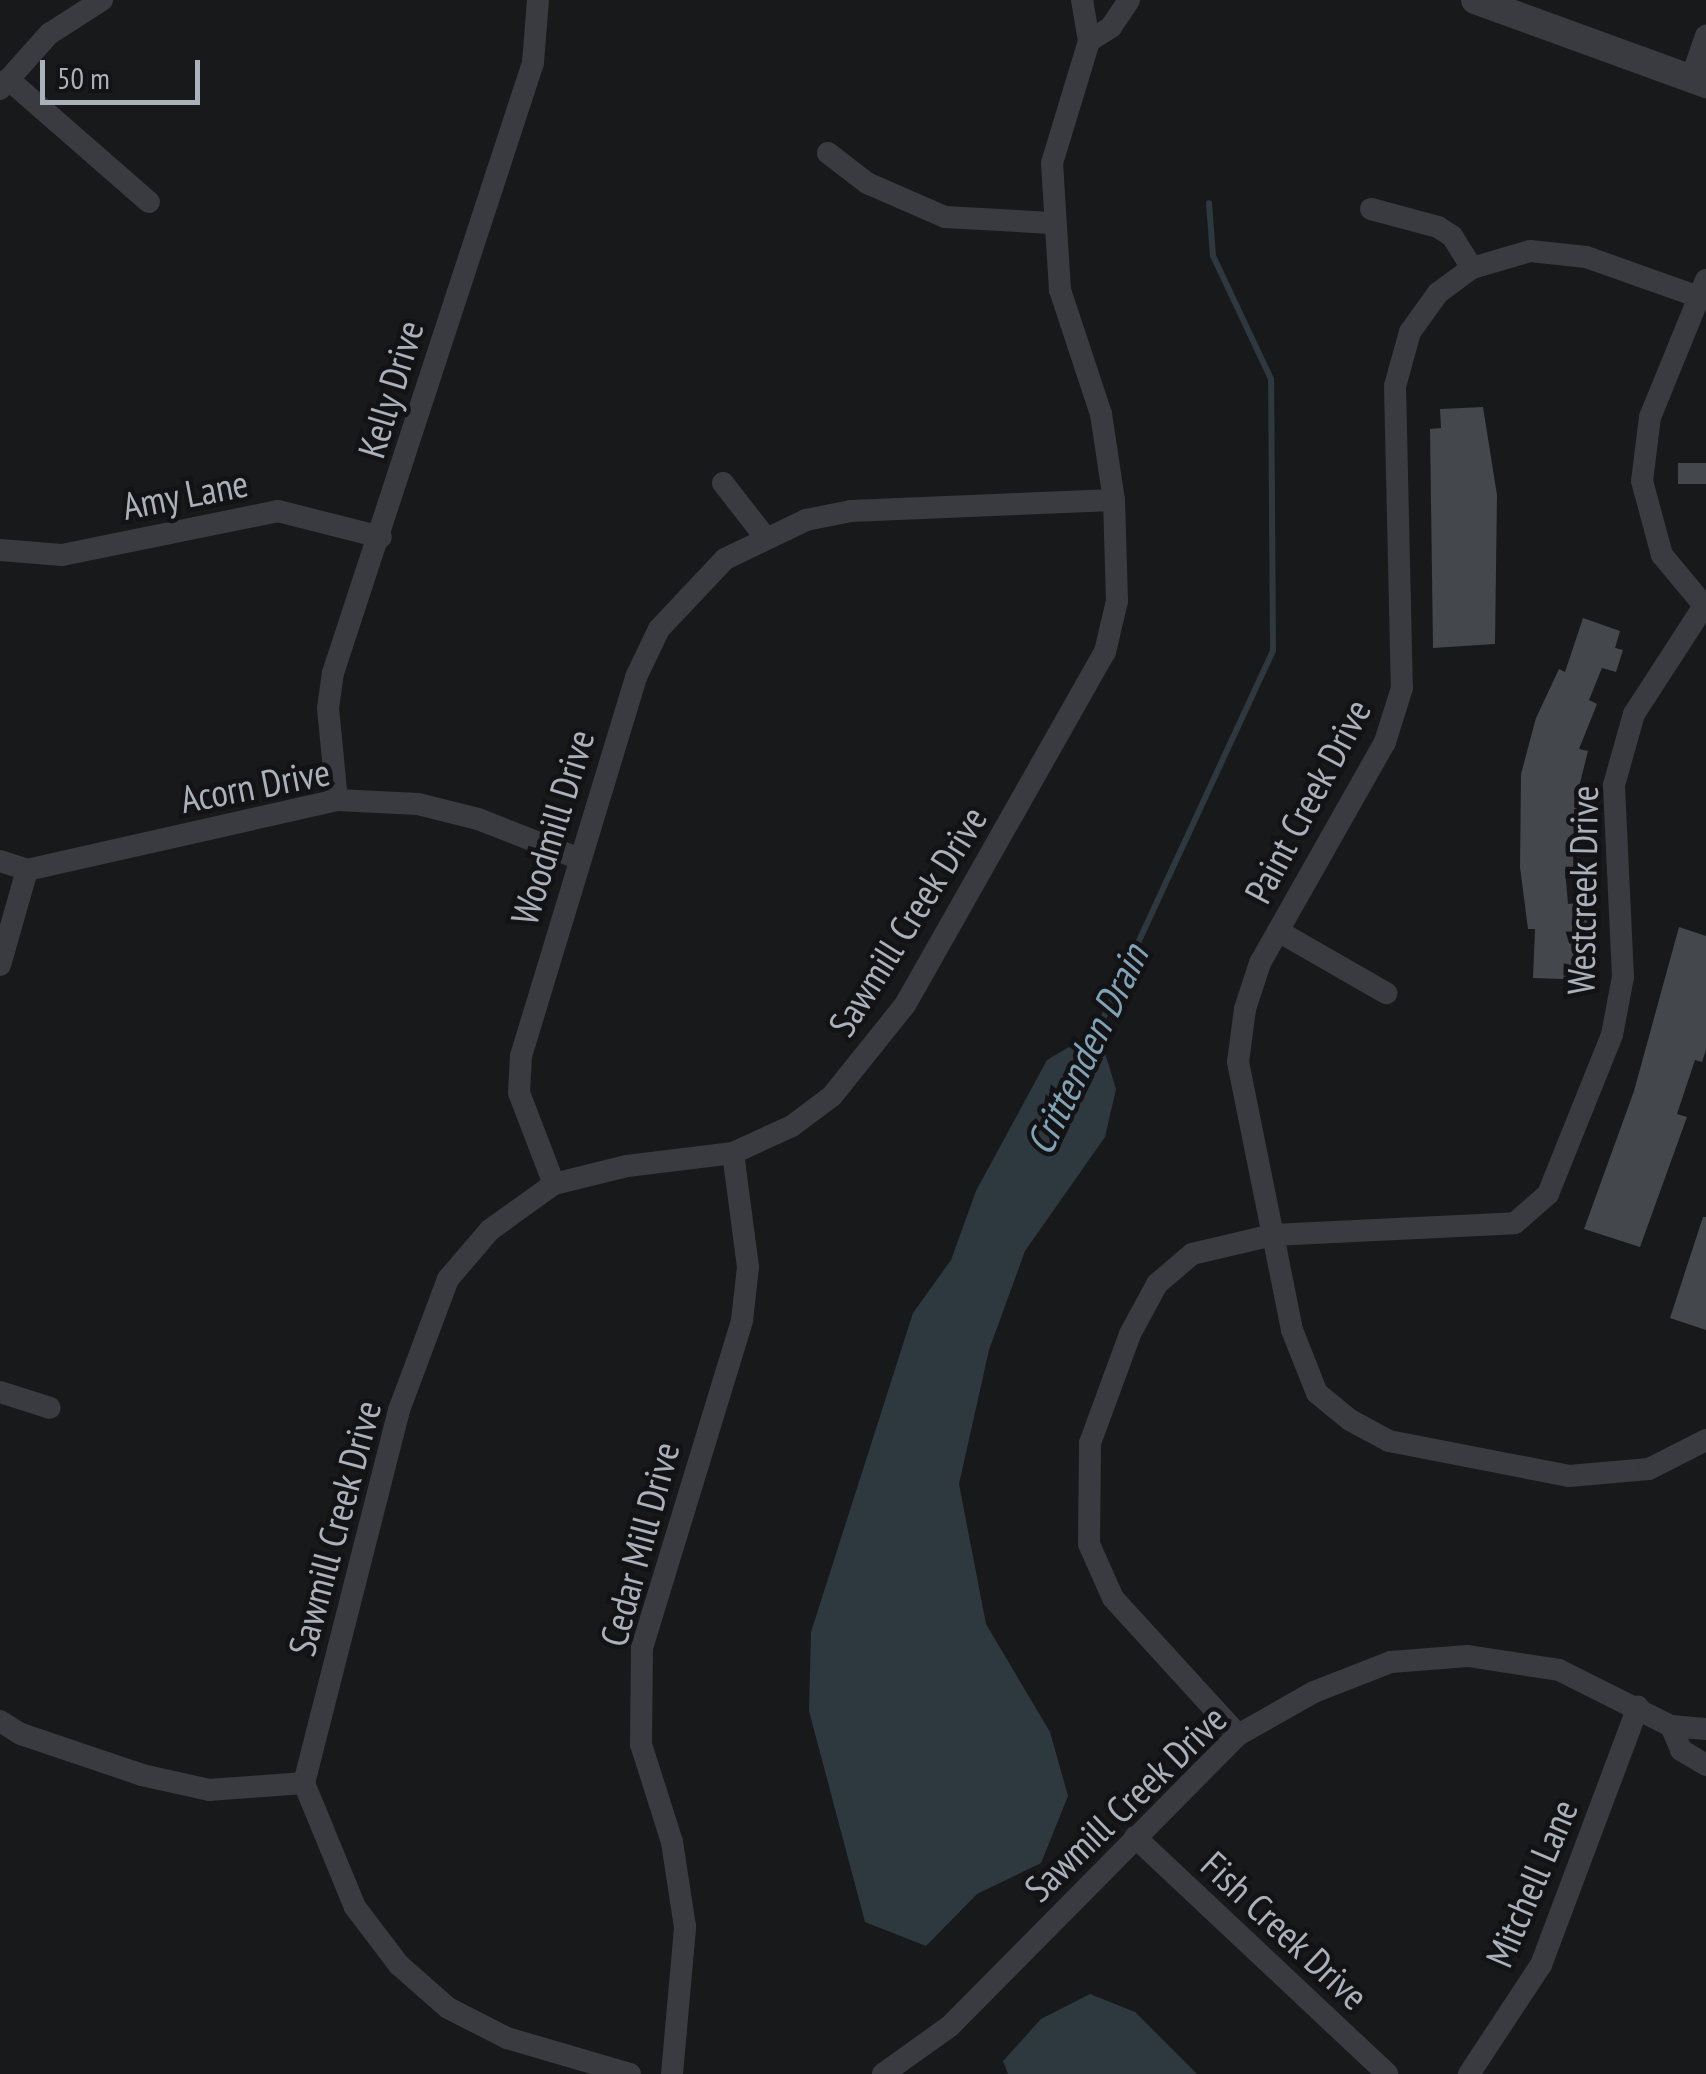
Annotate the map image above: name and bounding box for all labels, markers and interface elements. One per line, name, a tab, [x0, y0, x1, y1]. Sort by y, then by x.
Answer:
scale bar	[45, 40, 205, 102]
text: 50 m	[57, 58, 110, 97]
street label: Kelly Drive	[347, 314, 433, 464]
street label: Amy Lane	[118, 459, 252, 529]
street label: Paint Creek Drive	[1234, 691, 1380, 911]
street label: Woodmill Drive	[501, 724, 603, 930]
street label: Acorn Drive	[177, 748, 333, 822]
street label: Westcreek Drive	[1557, 785, 1607, 995]
street label: Sawmill Creek Drive	[818, 797, 996, 1045]
water label: Crittenden Drain	[1015, 936, 1157, 1162]
street label: Sawmill Creek Drive	[278, 1395, 390, 1661]
street label: Cedar Mill Drive	[590, 1437, 688, 1651]
street label: Sawmill Creek Drive	[1015, 1695, 1235, 1911]
street label: Mitchell Lane	[1475, 1793, 1587, 1973]
street label: Fish Creek Drive	[1192, 1841, 1378, 2019]

